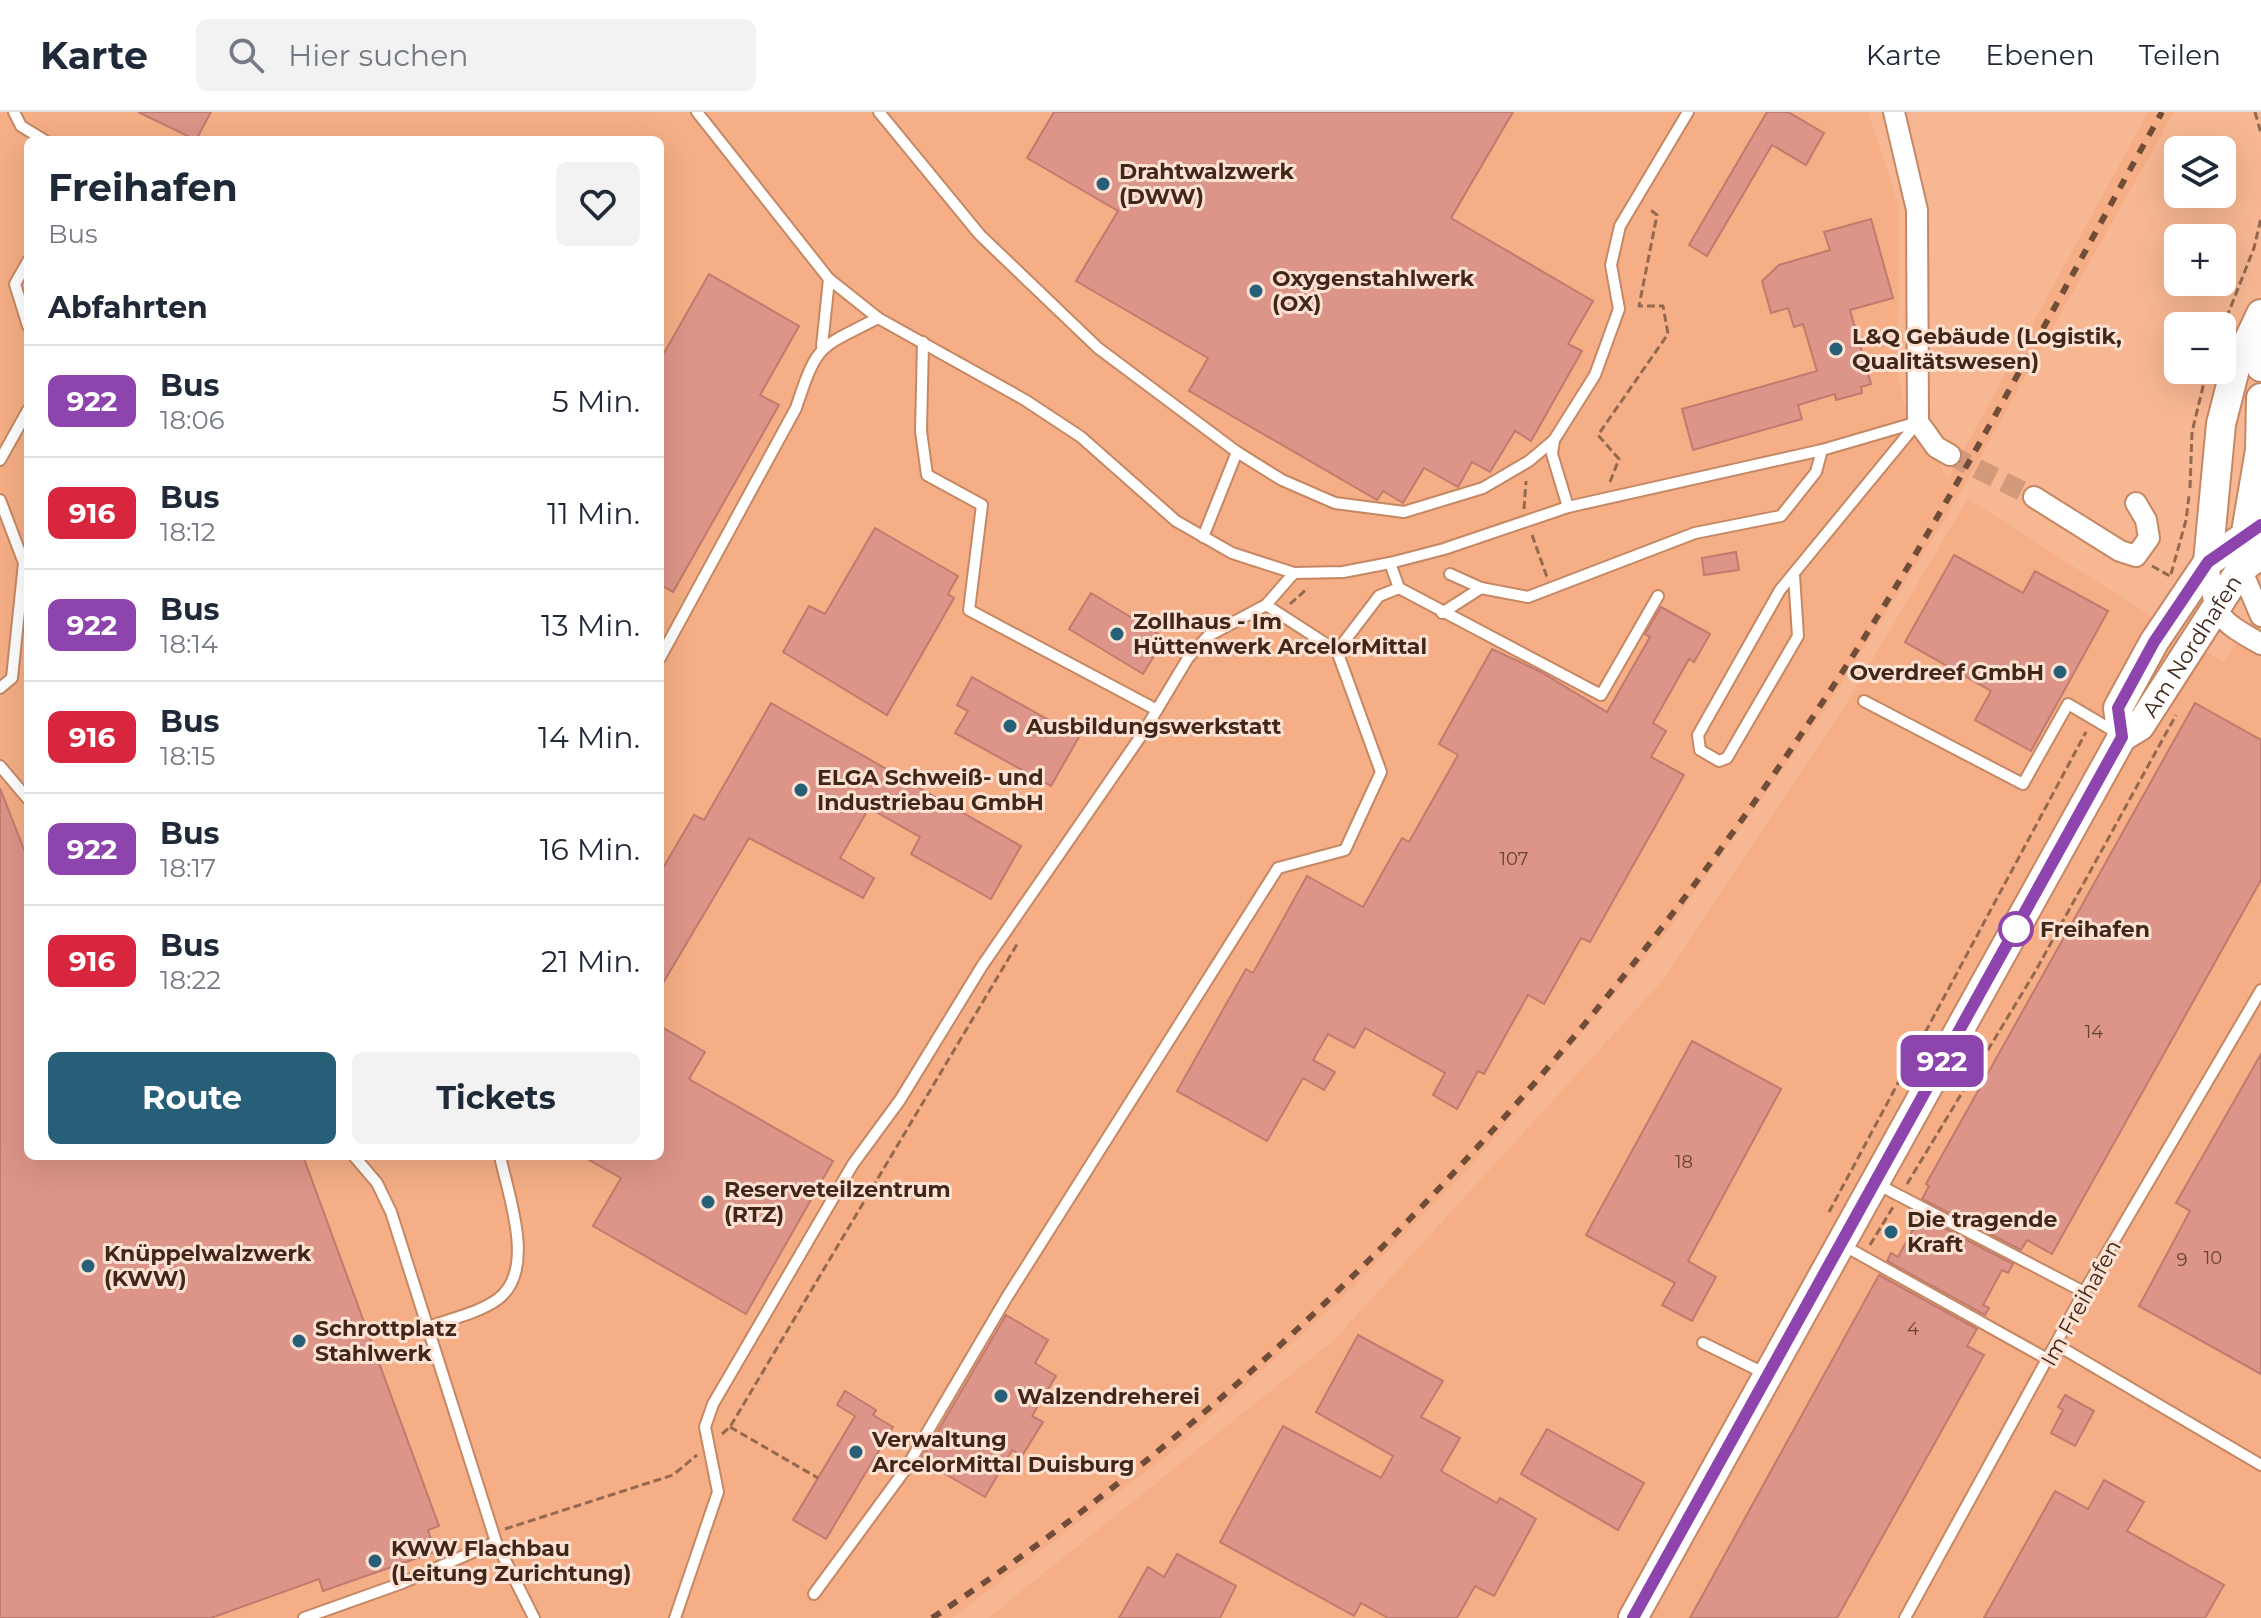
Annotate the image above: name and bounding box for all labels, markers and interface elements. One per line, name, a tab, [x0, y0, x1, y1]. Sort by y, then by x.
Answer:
search box	[196, 19, 756, 91]
text: Karte	[40, 32, 148, 79]
icon: search	[224, 33, 268, 77]
text: Hier suchen	[288, 37, 469, 74]
text: Karte	[1866, 38, 1941, 72]
text: Ebenen	[1985, 38, 2095, 72]
text: Teilen	[2139, 38, 2221, 72]
map controls	[2164, 136, 2236, 384]
button: layers	[2164, 136, 2236, 208]
place label: Drahtwalzwerk (DWW)	[1119, 158, 1295, 210]
button: heart	[556, 162, 640, 246]
text: Freihafen	[48, 164, 238, 211]
marker: Drahtwalzwerk (DWW)	[1094, 175, 1112, 193]
text: Bus	[48, 218, 98, 250]
button: +	[2164, 224, 2236, 296]
place label: Oxygenstahlwerk (OX)	[1272, 265, 1475, 317]
marker: Oxygenstahlwerk (OX)	[1247, 282, 1265, 300]
text: Abfahrten	[48, 289, 208, 326]
button: −	[2164, 312, 2236, 384]
place label: L&Q Gebäude (Logistik, Qualitätswesen)	[1852, 323, 2122, 375]
marker: L&Q Gebäude (Logistik, Qualitätswesen)	[1827, 340, 1845, 358]
text: Bus	[160, 367, 220, 404]
text: 5 Min.	[552, 383, 640, 420]
text: 922	[67, 384, 117, 418]
text: 18:06	[160, 404, 225, 436]
text: Bus	[160, 479, 220, 516]
text: 11 Min.	[547, 495, 640, 532]
text: 916	[69, 496, 115, 530]
text: 18:12	[160, 516, 216, 548]
street label: Am Nordhafen	[2136, 570, 2247, 722]
text: Bus	[160, 591, 220, 628]
text: 13 Min.	[541, 607, 640, 644]
text: 922	[67, 608, 117, 642]
place label: Zollhaus - Im Hüttenwerk ArcelorMittal	[1133, 608, 1427, 660]
marker: Zollhaus - Im Hüttenwerk ArcelorMittal	[1108, 625, 1126, 643]
text: 18:14	[160, 628, 218, 660]
place label: Overdreef GmbH	[1849, 659, 2044, 686]
marker: Overdreef GmbH	[2051, 663, 2069, 681]
text: Bus	[160, 703, 220, 740]
place label: Ausbildungswerkstatt	[1025, 713, 1282, 740]
marker: Ausbildungswerkstatt	[1001, 717, 1019, 735]
text: 14 Min.	[538, 719, 640, 756]
text: 916	[69, 720, 115, 754]
text: 18:15	[160, 740, 216, 772]
place label: ELGA Schweiß- und Industriebau GmbH	[817, 764, 1044, 816]
marker: ELGA Schweiß- und Industriebau GmbH	[792, 781, 810, 799]
text: Bus	[160, 815, 220, 852]
text: 16 Min.	[540, 831, 640, 868]
text: 922	[67, 832, 117, 866]
house number: 107	[1500, 848, 1528, 870]
text: 18:17	[160, 852, 216, 884]
marker: Freihafen	[1999, 912, 2033, 946]
place label: Freihafen	[2040, 916, 2150, 943]
text: Bus	[160, 927, 220, 964]
text: 21 Min.	[541, 943, 640, 980]
text: 916	[69, 944, 115, 978]
text: 18:22	[160, 964, 221, 996]
house number: 14	[2085, 1021, 2103, 1043]
line badge: 922	[1896, 1035, 1988, 1087]
text: 922	[1917, 1044, 1967, 1078]
button: Route	[48, 1052, 336, 1144]
button: Tickets	[352, 1052, 640, 1144]
house number: 18	[1675, 1151, 1693, 1173]
place label: Reserveteilzentrum (RTZ)	[724, 1176, 951, 1228]
marker: Reserveteilzentrum (RTZ)	[699, 1193, 717, 1211]
place label: Die tragende Kraft	[1907, 1206, 2058, 1258]
marker: Die tragende Kraft	[1882, 1223, 1900, 1241]
street label: Im Freihafen	[2035, 1235, 2127, 1371]
place label: Knüppelwalzwerk (KWW)	[104, 1240, 312, 1292]
house number: 10	[2204, 1247, 2222, 1269]
house number: 9	[2177, 1249, 2188, 1271]
marker: Knüppelwalzwerk (KWW)	[79, 1257, 97, 1275]
place label: Schrottplatz Stahlwerk	[315, 1315, 457, 1367]
house number: 4	[1907, 1318, 1919, 1340]
marker: Schrottplatz Stahlwerk	[290, 1332, 308, 1350]
place label: Walzendreherei	[1017, 1383, 1200, 1410]
marker: Walzendreherei	[992, 1387, 1010, 1405]
place label: Verwaltung ArcelorMittal Duisburg	[871, 1426, 1134, 1478]
marker: Verwaltung ArcelorMittal Duisburg	[847, 1443, 865, 1461]
place label: KWW Flachbau (Leitung Zurichtung)	[391, 1535, 631, 1587]
marker: KWW Flachbau (Leitung Zurichtung)	[366, 1552, 384, 1570]

